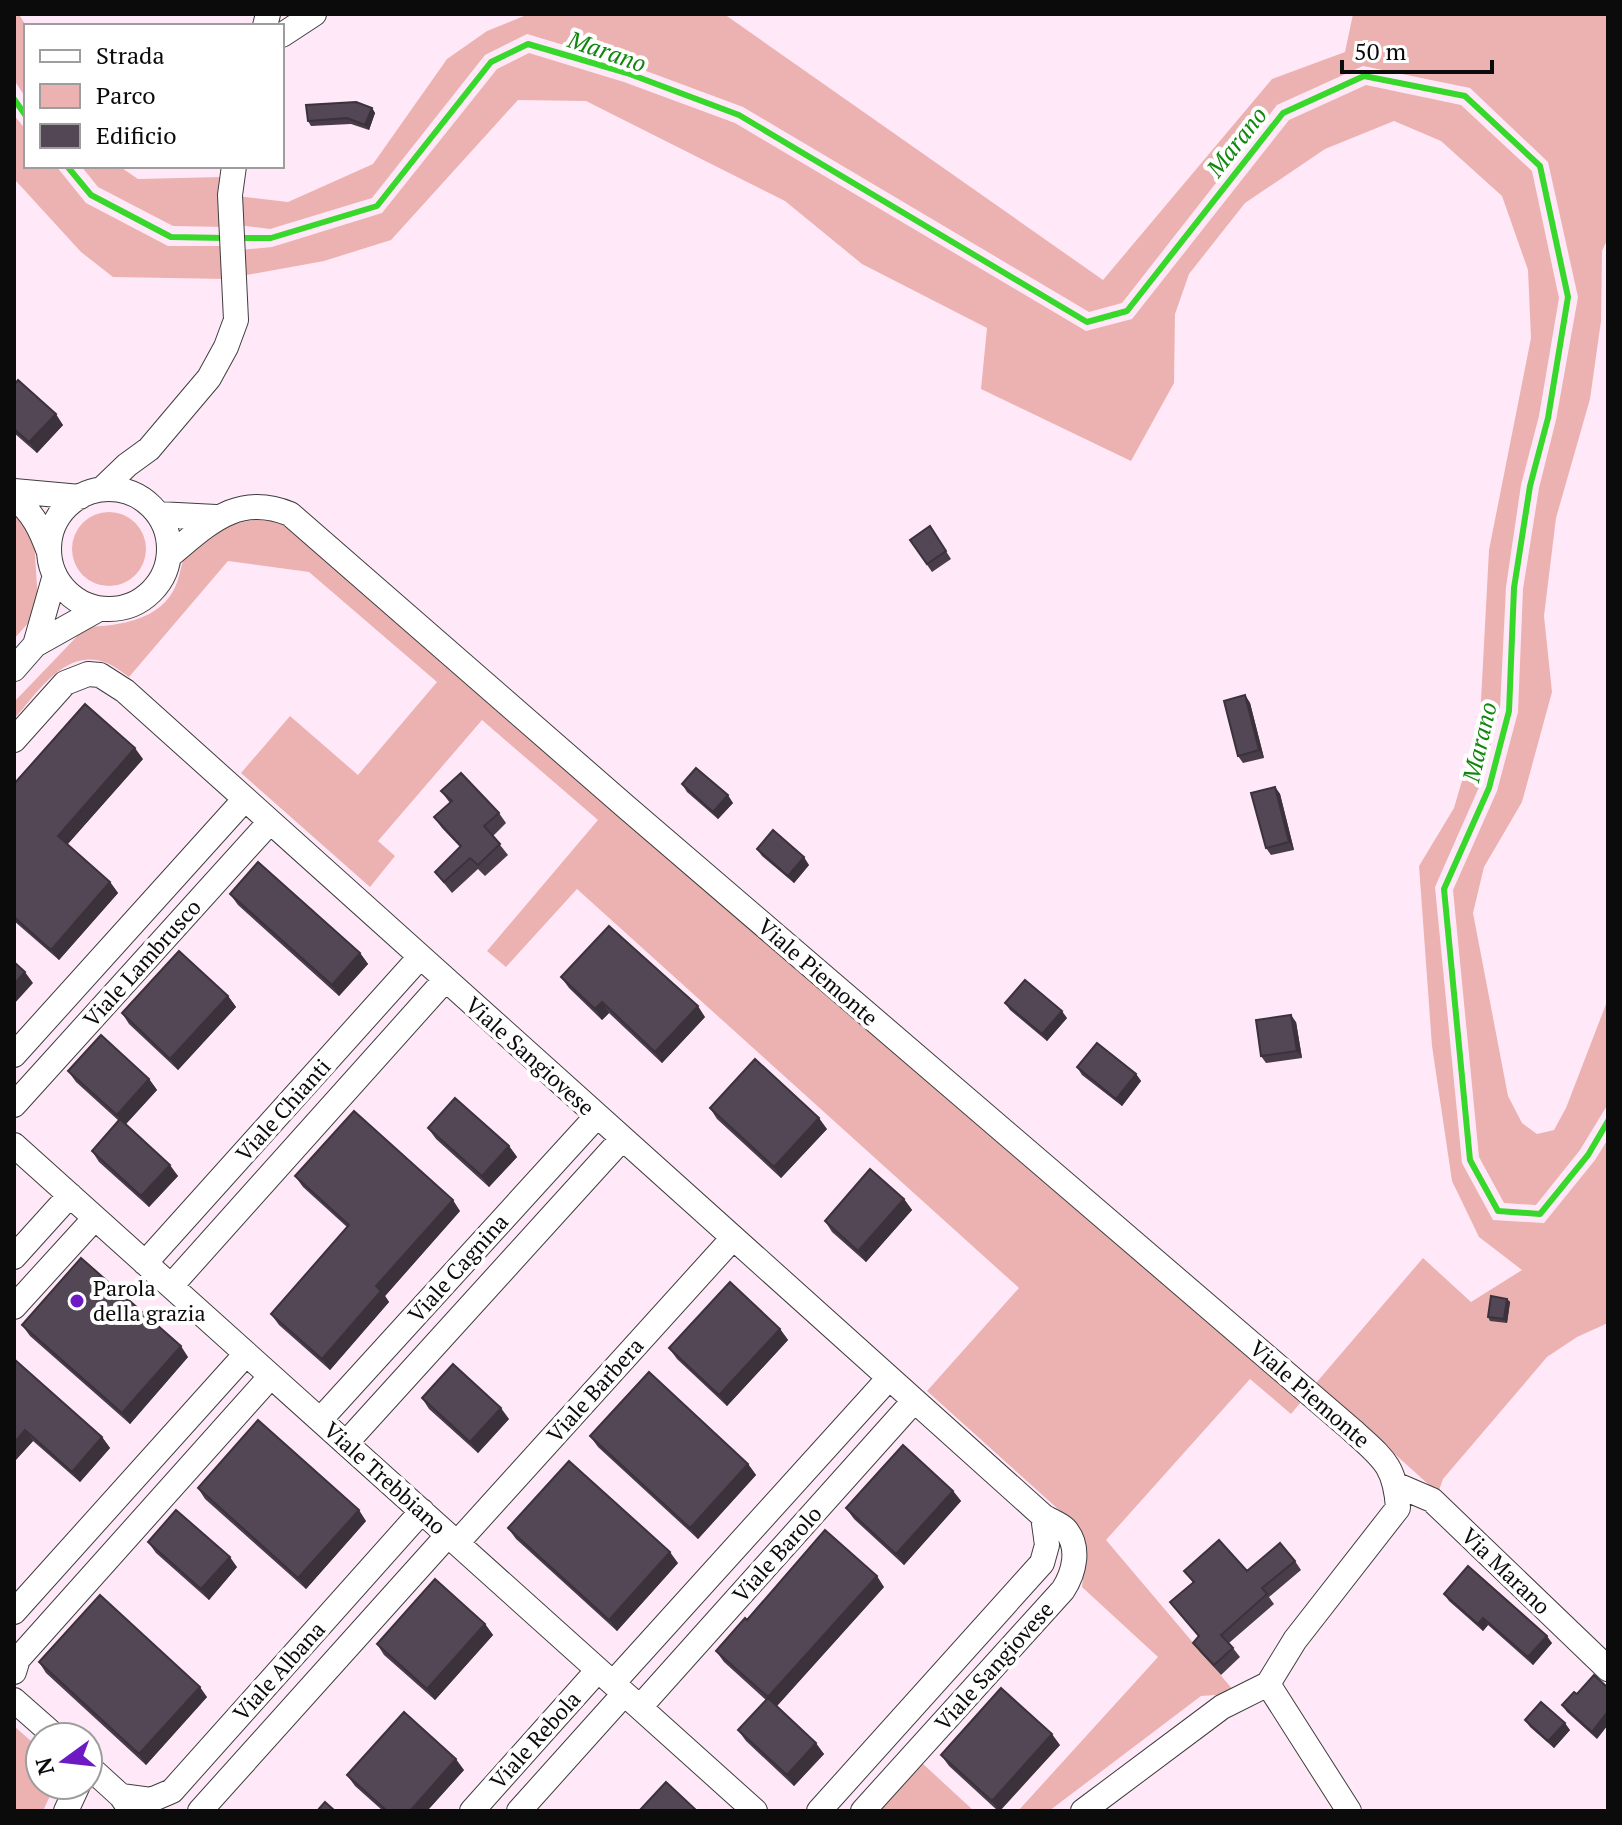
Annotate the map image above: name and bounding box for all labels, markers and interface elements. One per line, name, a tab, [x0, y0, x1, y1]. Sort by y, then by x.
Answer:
water label: Marano	[563, 22, 651, 79]
legend	[24, 24, 284, 168]
scale bar	[1342, 24, 1492, 74]
text: 50 m	[1354, 35, 1406, 67]
text: Strada	[96, 39, 165, 71]
text: Parco	[96, 79, 156, 111]
water label: Marano	[1198, 100, 1274, 184]
text: Edificio	[96, 119, 177, 151]
water label: Marano	[1454, 699, 1504, 786]
street label: Viale Lambrusco	[76, 893, 207, 1033]
street label: Viale Piemonte	[752, 911, 884, 1032]
street label: Viale Sangiovese	[460, 990, 601, 1121]
street label: Viale Chianti	[229, 1052, 336, 1167]
street label: Viale Cagnina	[401, 1207, 514, 1328]
place label: Parola della grazia	[93, 1273, 206, 1327]
marker: Parola della grazia	[68, 1292, 86, 1310]
street label: Viale Barbera	[540, 1331, 649, 1448]
street label: Viale Piemonte	[1244, 1333, 1376, 1454]
street label: Viale Trebbiano	[318, 1415, 453, 1540]
street label: Viale Barolo	[726, 1499, 828, 1608]
street label: Via Marano	[1456, 1521, 1557, 1620]
street label: Viale Sangiovese	[928, 1595, 1059, 1736]
street label: Viale Albana	[226, 1615, 331, 1727]
street label: Viale Rebola	[483, 1684, 586, 1795]
north arrow	[24, 1721, 104, 1801]
text: N	[28, 1754, 60, 1778]

